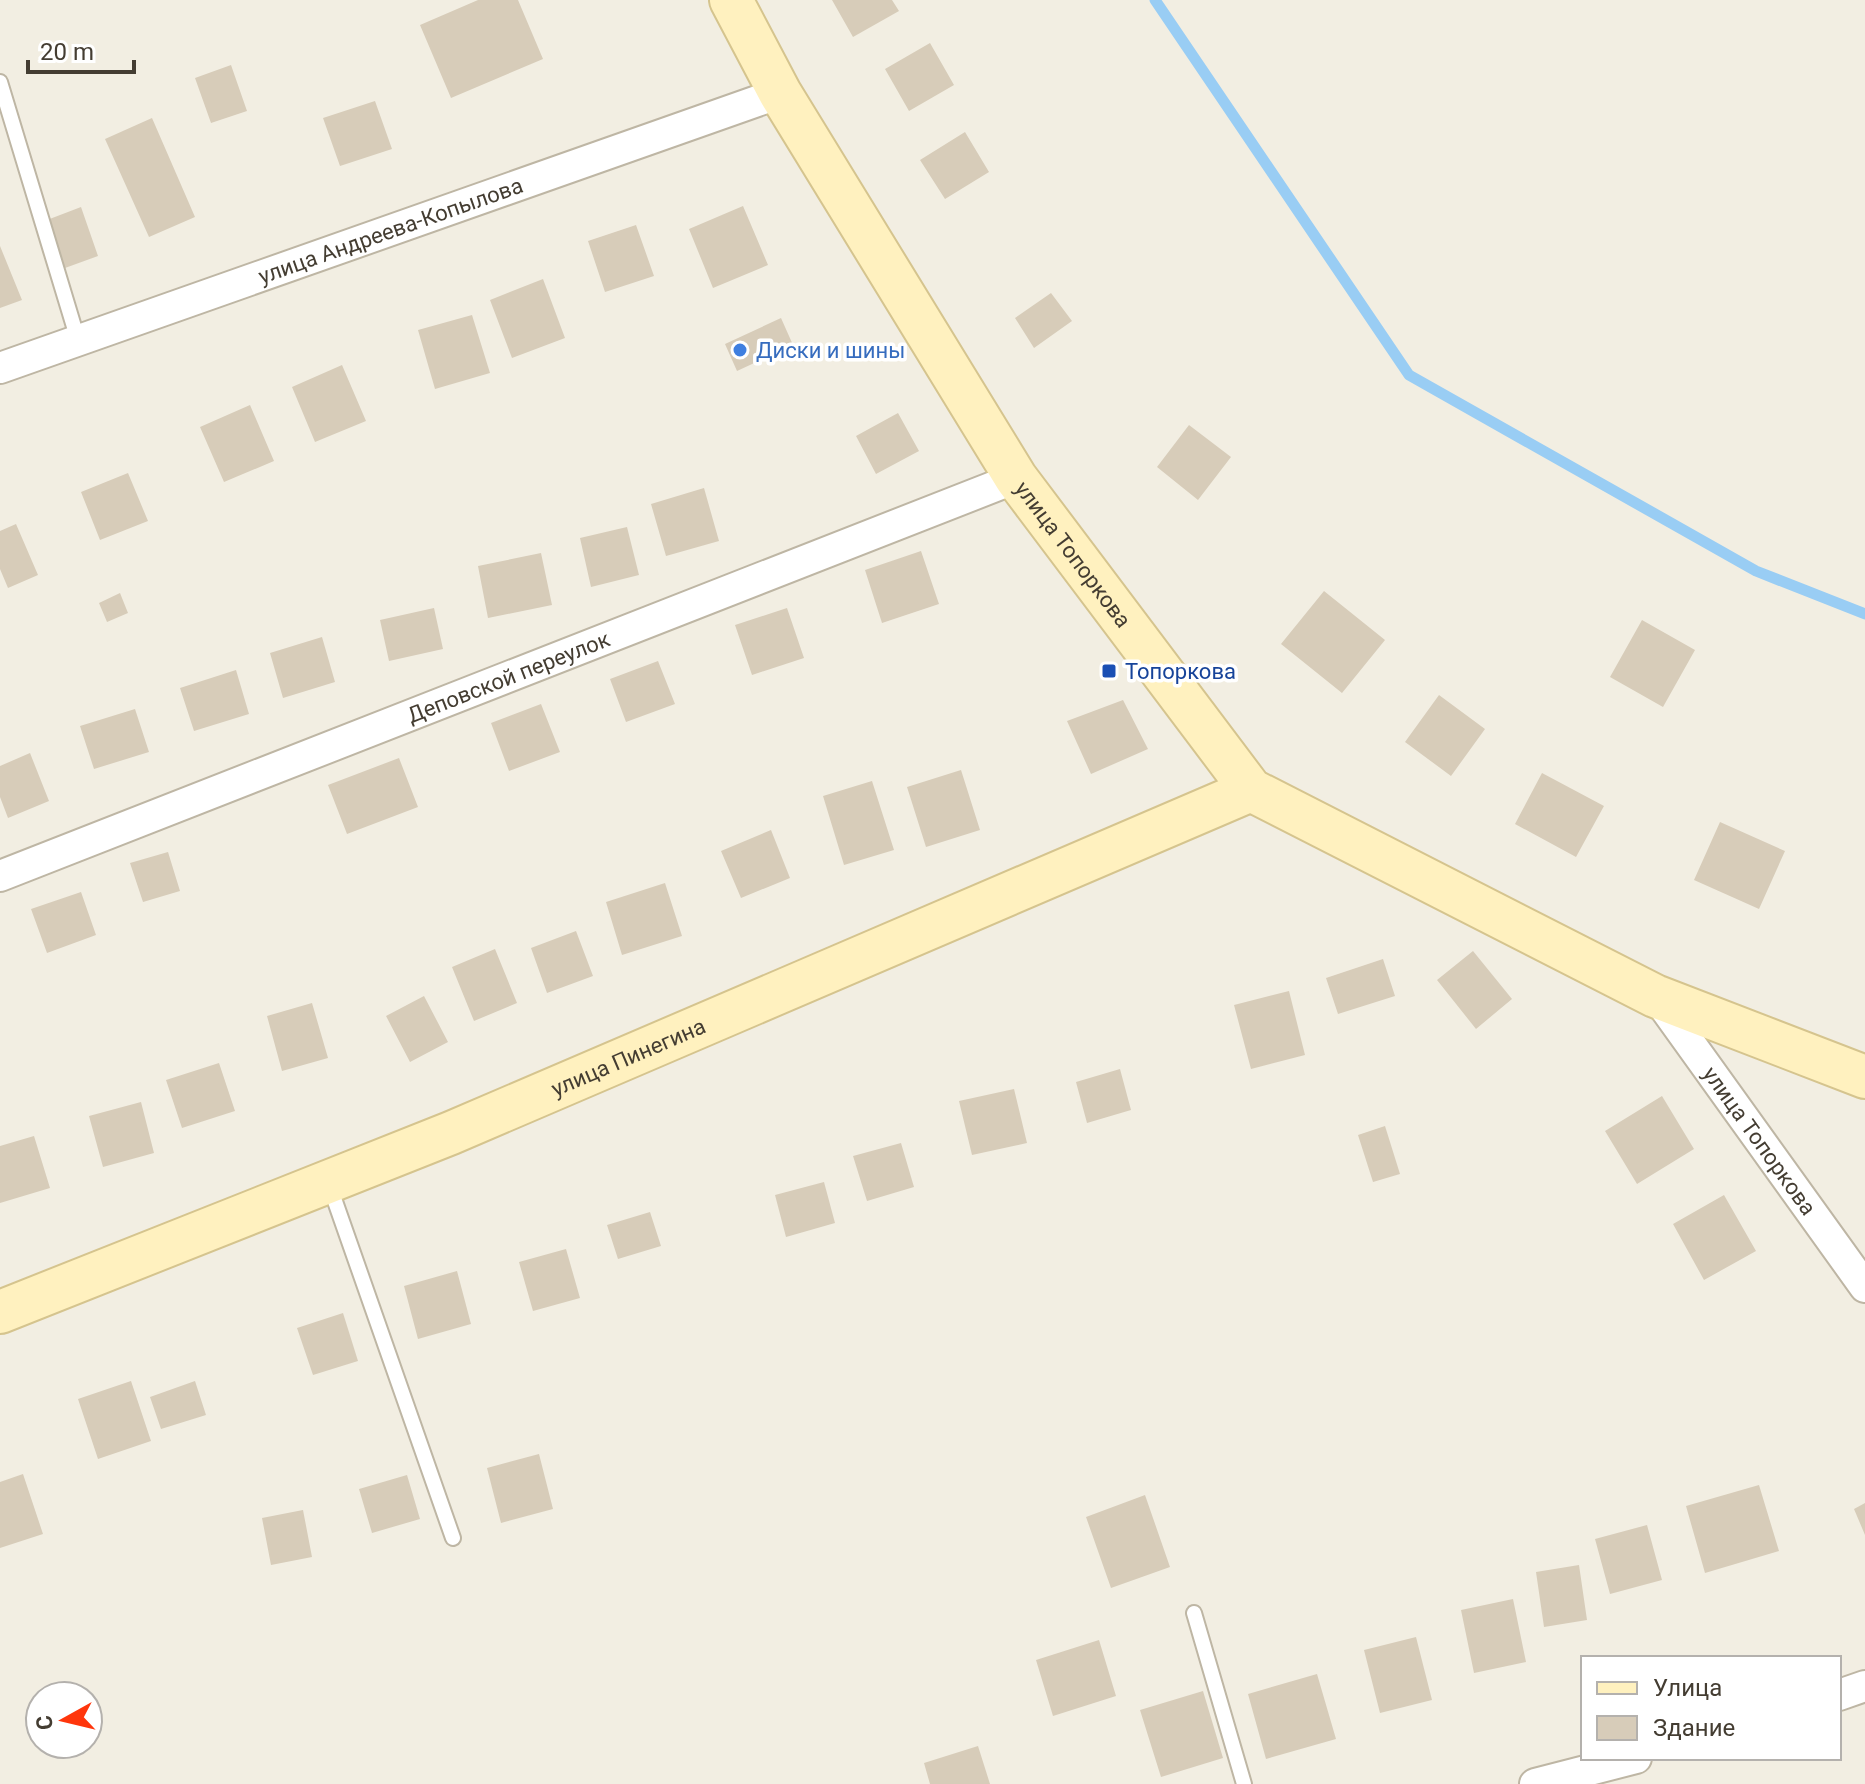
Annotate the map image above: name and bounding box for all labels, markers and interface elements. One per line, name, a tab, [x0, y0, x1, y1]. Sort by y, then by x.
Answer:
scale bar	[28, 24, 134, 74]
text: 20 m	[40, 38, 94, 66]
street label: улица Андреева-Копылова	[255, 172, 526, 288]
place label: Диски и шины	[756, 338, 905, 363]
marker: Диски и шины	[731, 341, 749, 359]
street label: улица Топоркова	[1010, 476, 1136, 632]
street label: Деповской переулок	[404, 626, 613, 728]
place label: Топоркова	[1125, 659, 1236, 684]
marker: Топоркова	[1100, 662, 1118, 680]
street label: улица Пинегина	[547, 1013, 709, 1101]
street label: улица Топоркова	[1698, 1062, 1821, 1220]
legend	[1581, 1656, 1841, 1760]
text: Улица	[1653, 1674, 1722, 1702]
north arrow	[24, 1680, 104, 1760]
text: С	[31, 1714, 58, 1732]
text: Здание	[1653, 1714, 1735, 1742]

